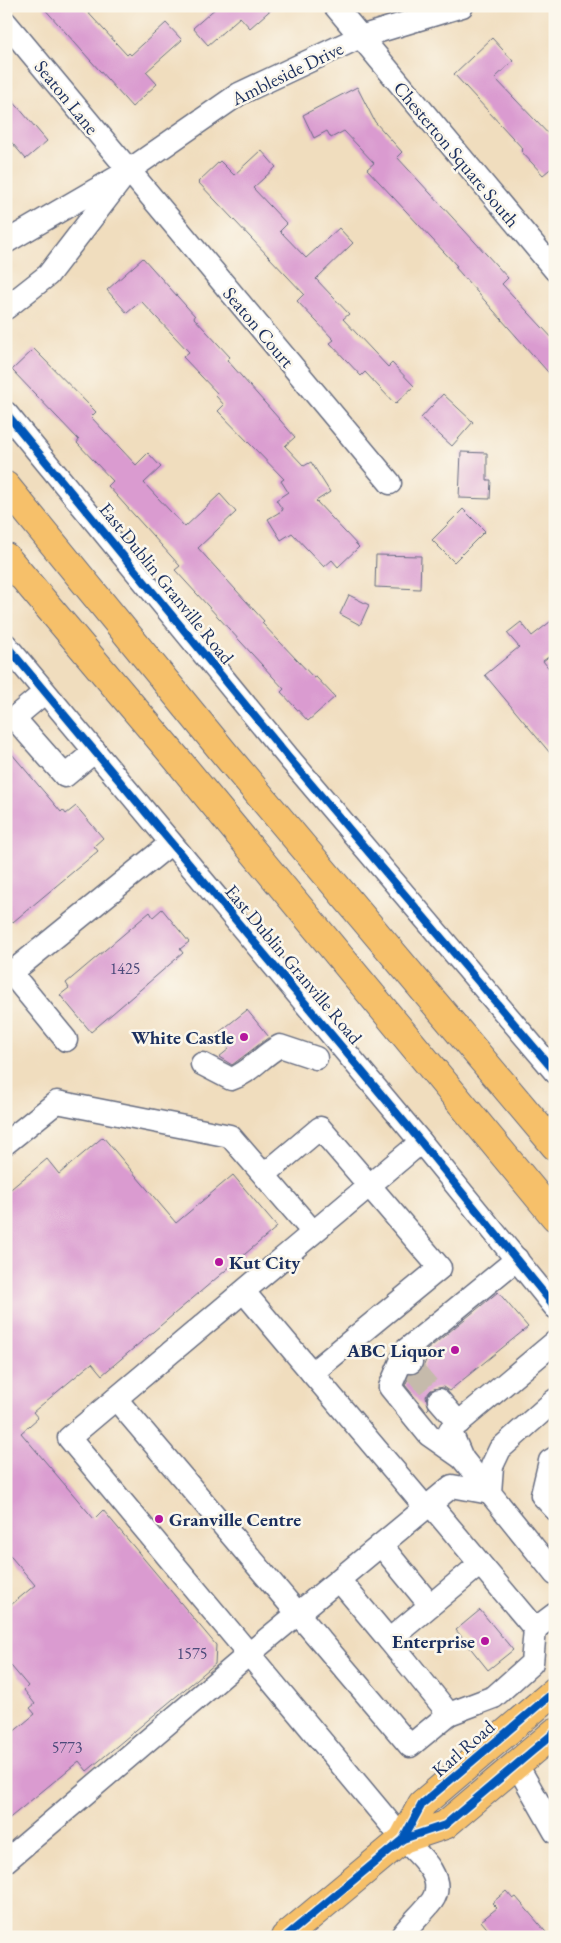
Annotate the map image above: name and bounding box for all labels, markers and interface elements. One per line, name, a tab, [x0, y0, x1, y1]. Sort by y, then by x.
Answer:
street label: Ambleside Drive	[226, 36, 347, 112]
street label: Seaton Lane	[29, 55, 104, 140]
street label: Chesterton Square South	[388, 76, 525, 233]
street label: Seaton Court	[217, 282, 300, 373]
street label: East Dublin Granville Road	[94, 497, 240, 670]
street label: East Dublin Granville Road	[219, 879, 368, 1050]
house number: 1425	[110, 958, 140, 979]
place label: White Castle	[131, 1025, 234, 1050]
marker: White Castle	[238, 1031, 250, 1043]
place label: Kut City	[229, 1250, 301, 1275]
marker: Kut City	[213, 1256, 225, 1268]
place label: ABC Liquor	[346, 1338, 445, 1363]
marker: ABC Liquor	[449, 1344, 461, 1356]
place label: Granville Centre	[169, 1507, 301, 1532]
marker: Granville Centre	[153, 1513, 165, 1525]
place label: Enterprise	[392, 1629, 475, 1654]
marker: Enterprise	[479, 1635, 491, 1647]
house number: 1575	[177, 1643, 207, 1664]
street label: Karl Road	[427, 1714, 500, 1782]
house number: 5773	[52, 1737, 83, 1758]

